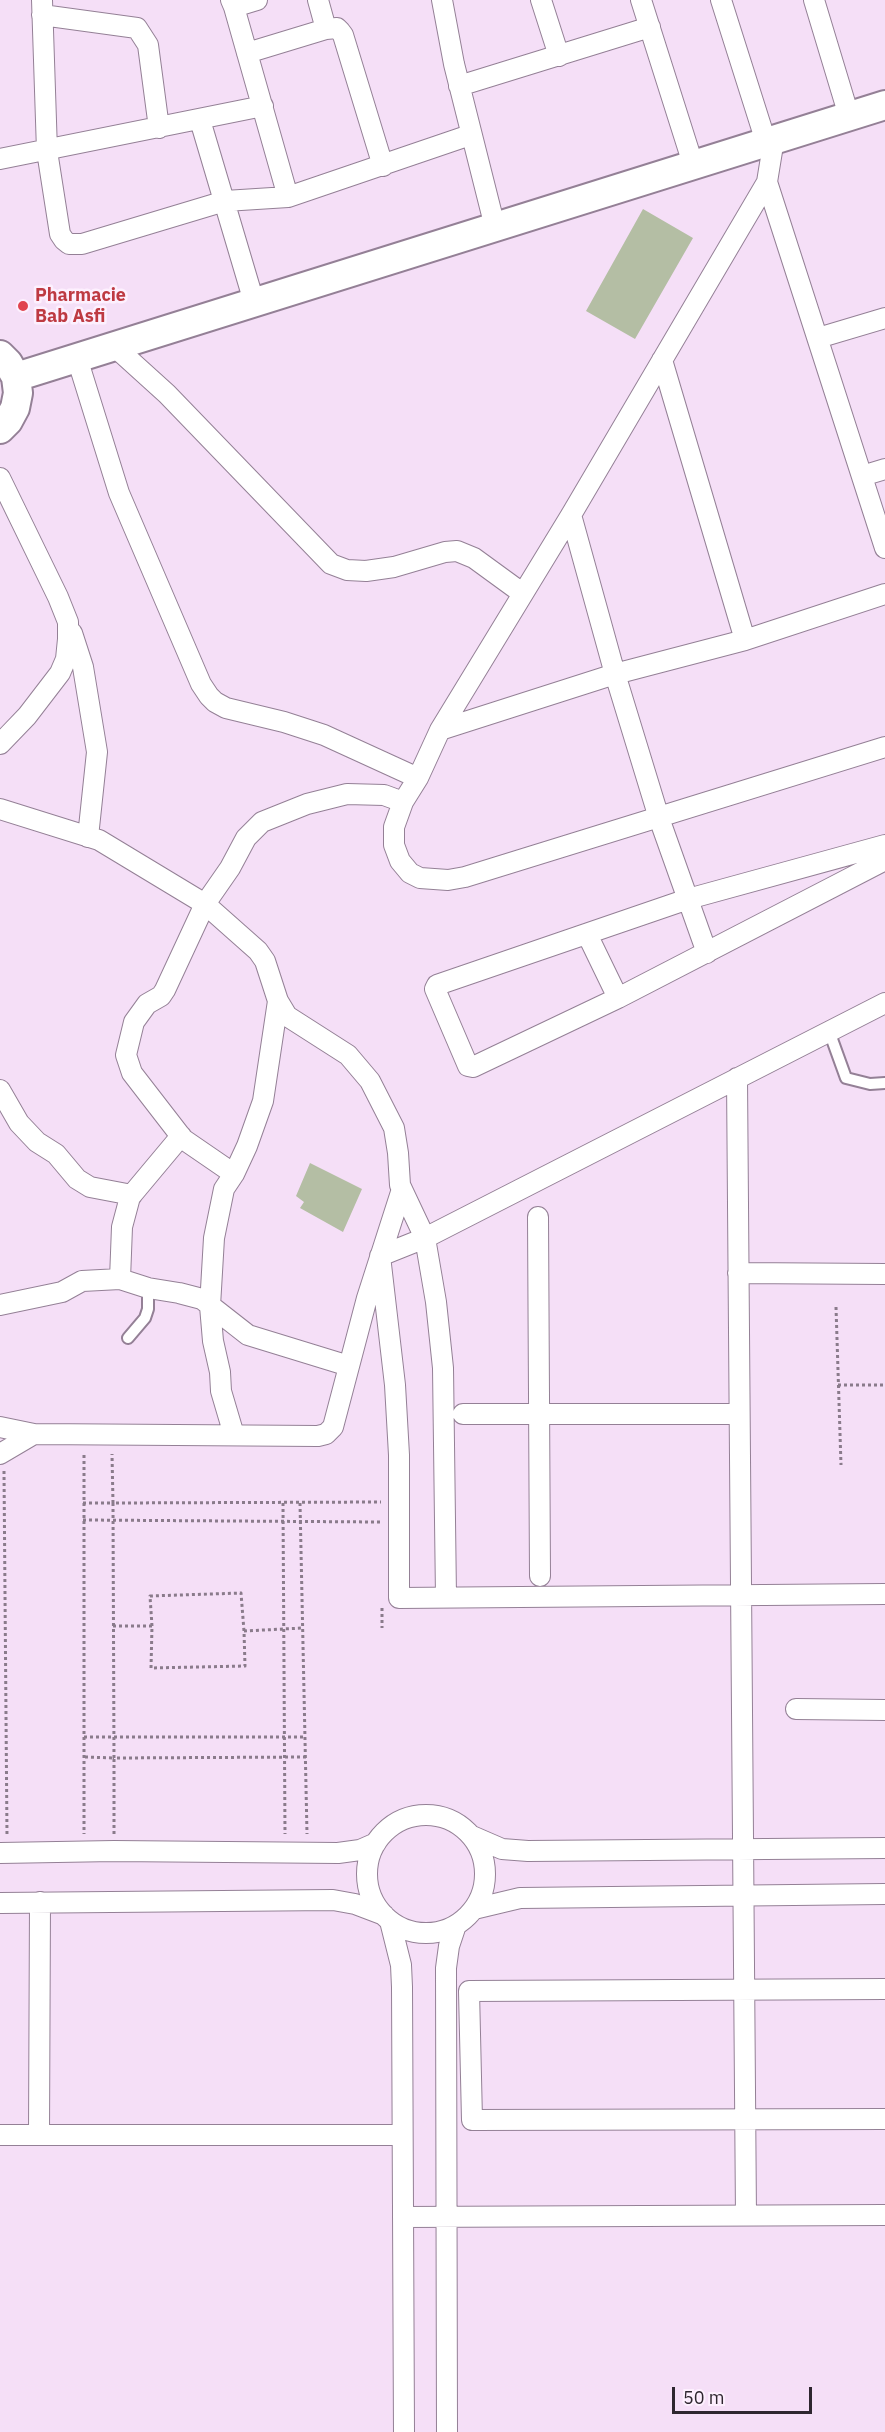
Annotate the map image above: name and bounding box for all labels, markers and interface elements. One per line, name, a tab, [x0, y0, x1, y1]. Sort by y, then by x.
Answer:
place label: Pharmacie Bab Asfi	[35, 285, 126, 328]
marker: Pharmacie Bab Asfi	[16, 299, 30, 313]
scale bar	[675, 2375, 814, 2413]
text: 50 m	[683, 2386, 725, 2409]

